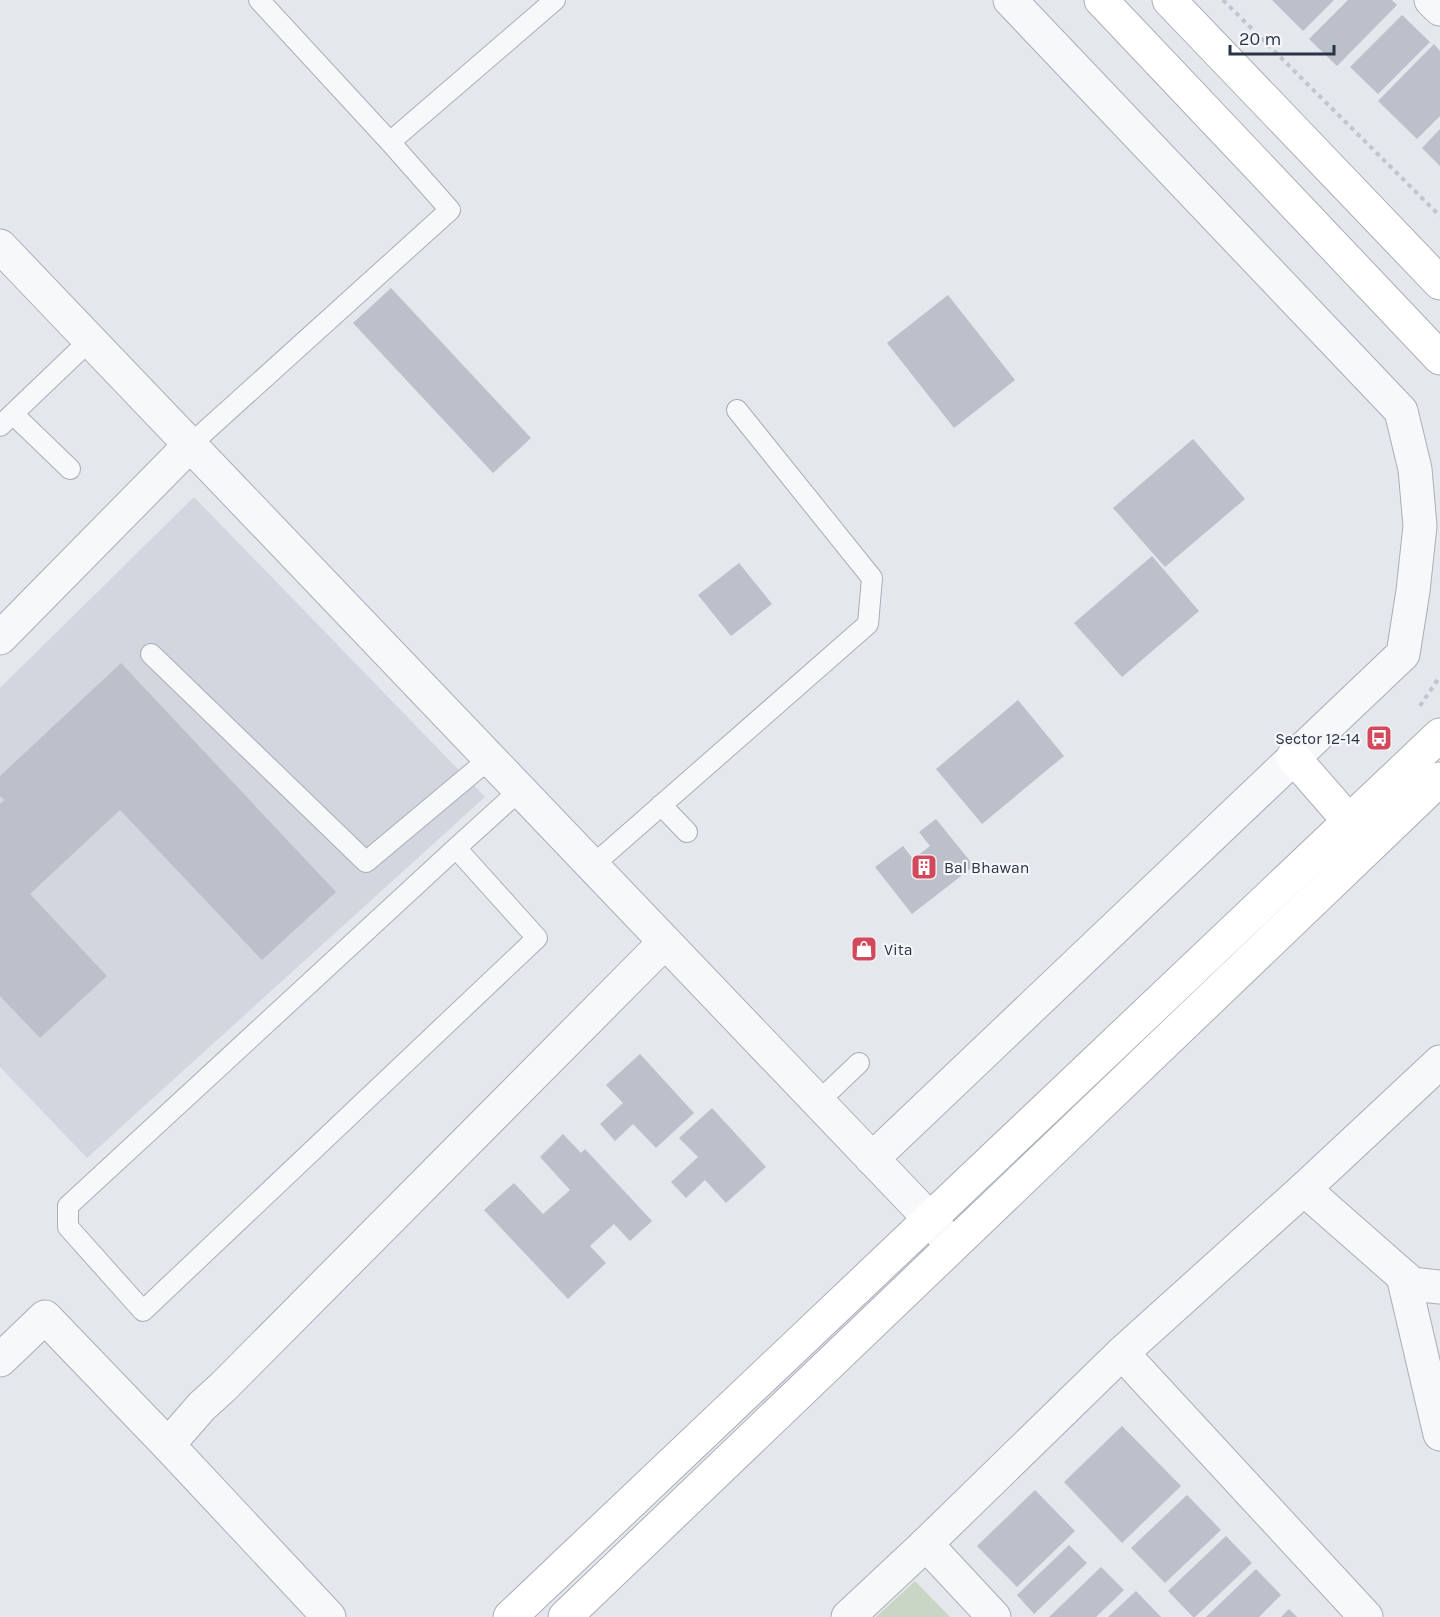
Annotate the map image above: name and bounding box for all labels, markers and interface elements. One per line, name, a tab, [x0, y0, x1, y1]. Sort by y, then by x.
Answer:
scale bar	[1230, 18, 1334, 56]
text: 20 m	[1239, 28, 1281, 50]
bus stop icon: Sector 12-14	[1364, 723, 1394, 753]
place label: Sector 12-14	[1275, 729, 1360, 748]
building icon: Bal Bhawan	[909, 852, 939, 882]
place label: Bal Bhawan	[944, 858, 1030, 877]
shop icon: Vita	[849, 934, 879, 964]
place label: Vita	[884, 940, 913, 959]

